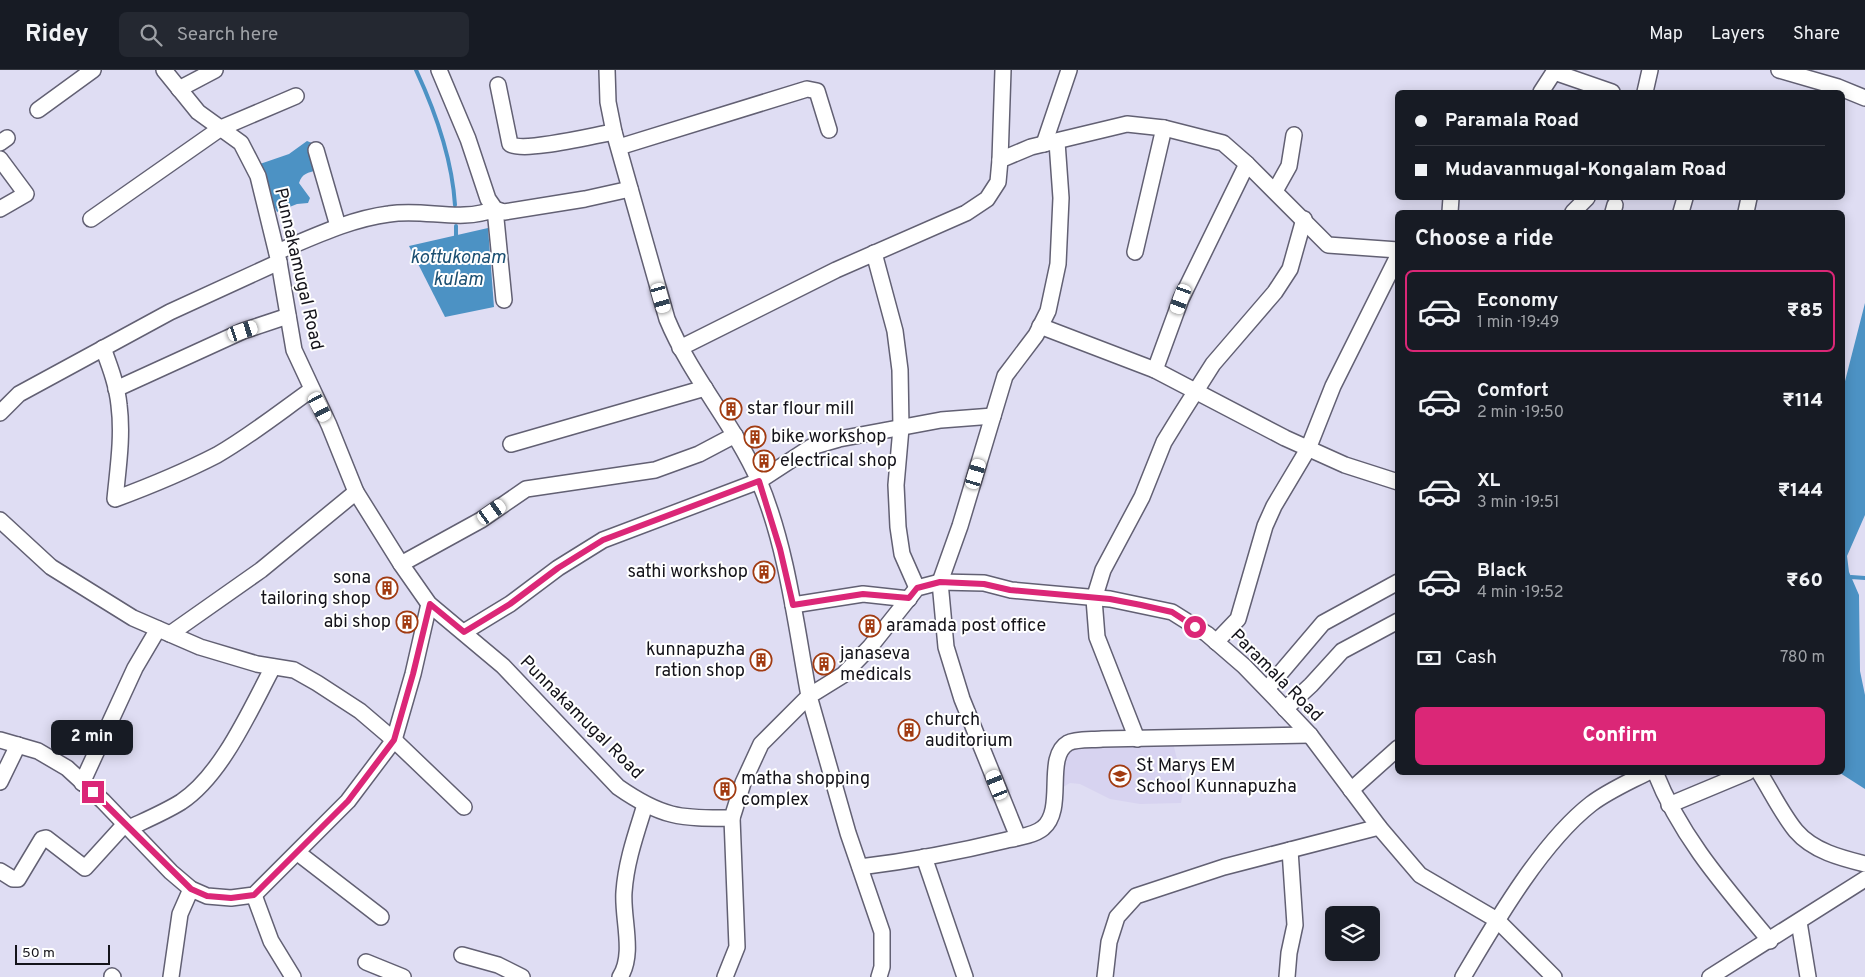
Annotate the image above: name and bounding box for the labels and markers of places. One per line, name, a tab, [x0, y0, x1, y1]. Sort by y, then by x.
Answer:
building icon: star flour mill	[719, 397, 743, 421]
place label: star flour mill	[747, 398, 854, 421]
building icon: bike workshop	[743, 425, 767, 449]
place label: bike workshop	[771, 426, 886, 449]
building icon: electrical shop	[752, 449, 776, 473]
place label: electrical shop	[780, 450, 897, 473]
building icon: sathi workshop	[752, 560, 776, 584]
place label: sathi workshop	[627, 561, 748, 584]
place label: sona tailoring shop	[260, 567, 371, 611]
building icon: sona tailoring shop	[375, 576, 399, 600]
building icon: abi shop	[395, 610, 419, 634]
place label: abi shop	[324, 611, 391, 634]
building icon: aramada post office	[858, 614, 882, 638]
place label: aramada post office	[886, 615, 1046, 638]
place label: kunnapuzha ration shop	[646, 639, 745, 683]
place label: janaseva medicals	[839, 643, 912, 687]
building icon: kunnapuzha ration shop	[749, 648, 773, 672]
building icon: janaseva medicals	[812, 652, 836, 676]
place label: church auditorium	[925, 709, 1013, 753]
building icon: church auditorium	[897, 718, 921, 742]
place label: St Marys EM School Kunnapuzha	[1136, 755, 1297, 799]
school or university icon: St Marys EM School Kunnapuzha	[1108, 764, 1132, 788]
place label: matha shopping complex	[741, 768, 870, 812]
building icon: matha shopping complex	[713, 777, 737, 801]

